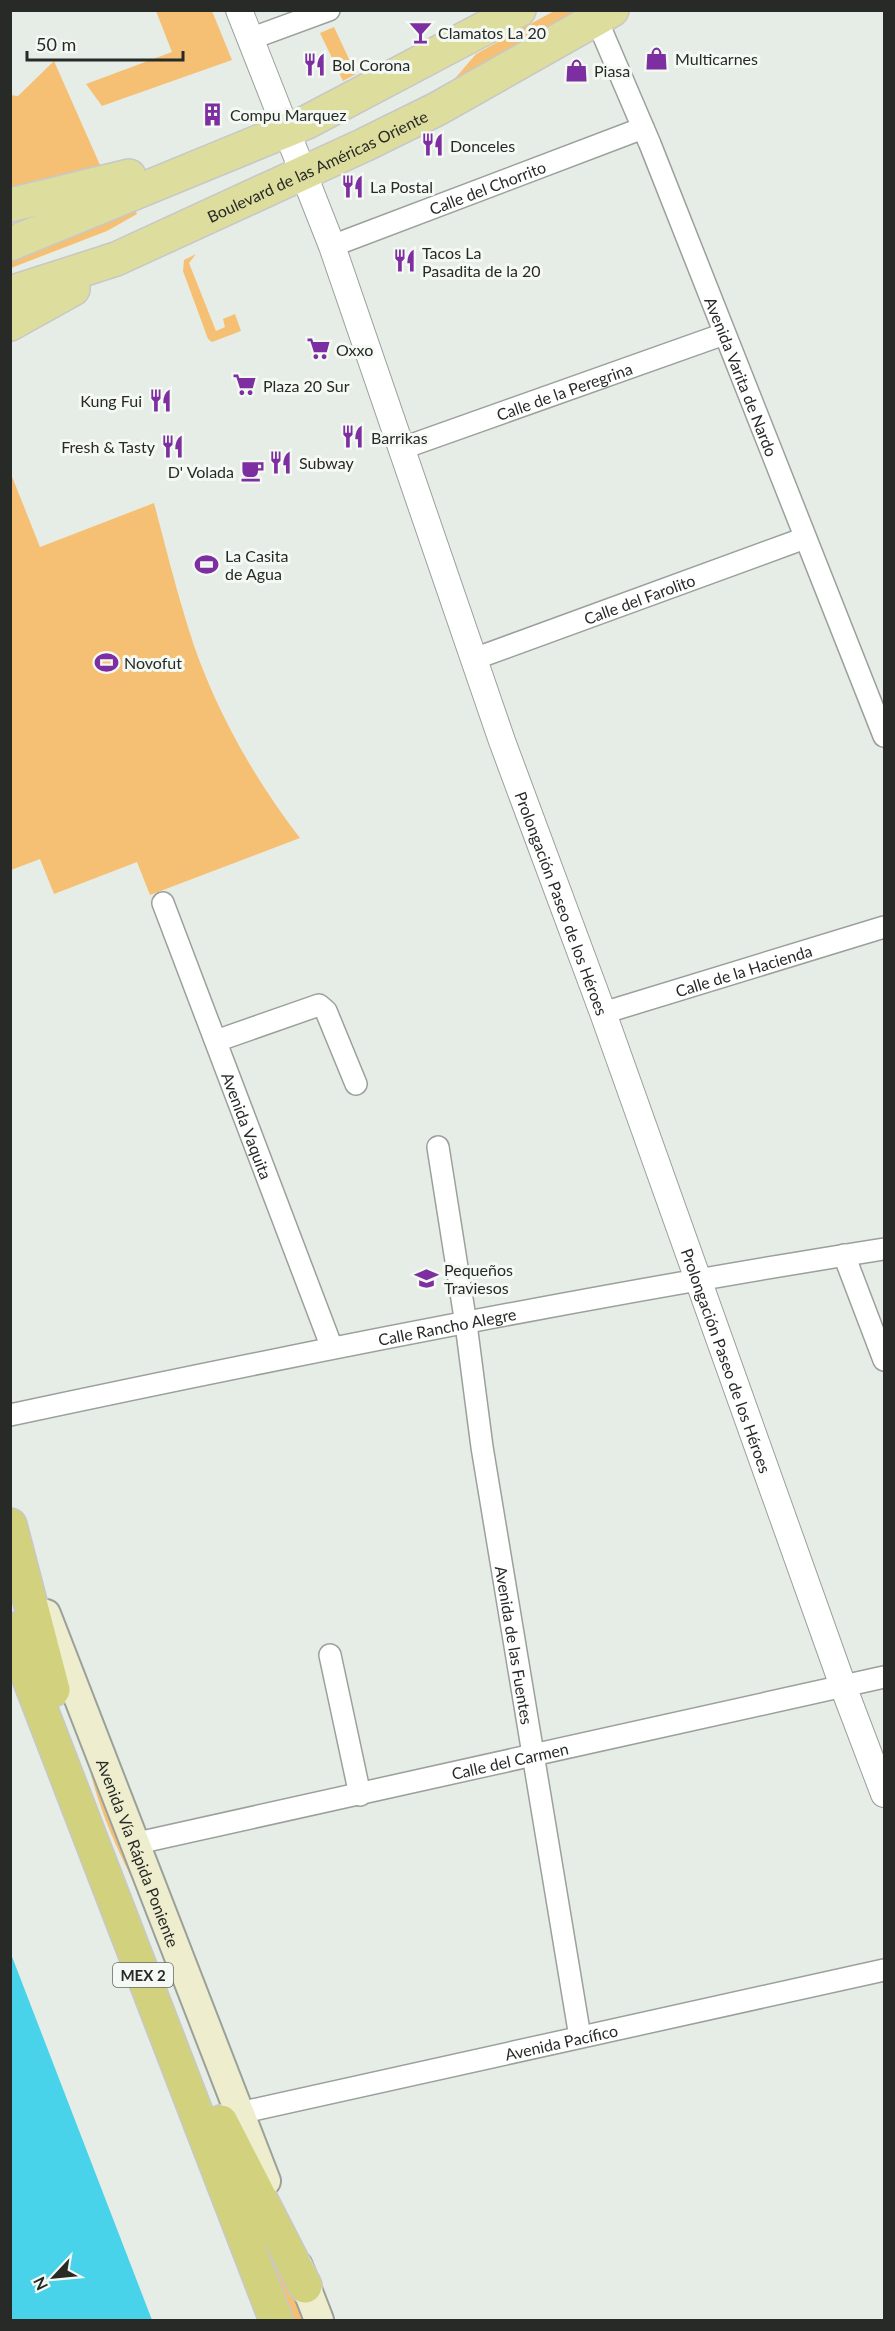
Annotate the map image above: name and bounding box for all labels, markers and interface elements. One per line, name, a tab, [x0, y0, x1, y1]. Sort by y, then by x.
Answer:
bar icon: Clamatos La 20	[407, 19, 433, 45]
place label: Clamatos La 20	[438, 23, 546, 42]
scale bar	[27, 24, 183, 62]
text: 50 m	[36, 33, 76, 55]
shop icon: Multicarnes	[644, 45, 670, 71]
place label: Multicarnes	[675, 49, 758, 68]
restaurant icon: Bol Corona	[301, 51, 327, 77]
place label: Bol Corona	[332, 55, 410, 74]
shop icon: Piasa	[563, 57, 589, 83]
place label: Piasa	[594, 61, 630, 80]
building icon: Compu Marquez	[199, 101, 225, 127]
place label: Compu Marquez	[230, 105, 346, 124]
street label: Boulevard de las Américas Oriente	[204, 106, 430, 225]
restaurant icon: Donceles	[419, 132, 445, 158]
place label: Donceles	[450, 136, 515, 155]
street label: Calle del Chorrito	[426, 156, 548, 218]
restaurant icon: La Postal	[339, 173, 365, 199]
place label: La Postal	[370, 177, 433, 196]
place label: Tacos La Pasadita de la 20	[422, 243, 541, 280]
restaurant icon: Tacos La Pasadita de la 20	[391, 248, 417, 274]
street label: Avenida Varita de Nardo	[702, 294, 782, 459]
supermarket icon: Oxxo	[305, 336, 331, 362]
place label: Oxxo	[336, 340, 373, 359]
street label: Calle de la Peregrina	[494, 358, 635, 424]
supermarket icon: Plaza 20 Sur	[232, 372, 258, 398]
place label: Plaza 20 Sur	[263, 376, 350, 395]
restaurant icon: Kung Fui	[147, 387, 173, 413]
place label: Kung Fui	[80, 391, 142, 410]
restaurant icon: Barrikas	[340, 424, 366, 450]
place label: Barrikas	[371, 428, 428, 447]
restaurant icon: Fresh & Tasty	[160, 433, 186, 459]
place label: Fresh & Tasty	[61, 437, 156, 456]
restaurant icon: Subway	[268, 449, 294, 475]
place label: Subway	[299, 453, 355, 472]
cafe icon: D' Volada	[239, 458, 265, 484]
place label: D' Volada	[168, 462, 234, 481]
place label: La Casita de Agua	[225, 546, 288, 583]
sports icon: La Casita de Agua	[194, 551, 220, 577]
street label: Calle del Farolito	[581, 570, 697, 628]
sports icon: Novofut	[93, 649, 119, 675]
place label: Novofut	[124, 653, 182, 672]
street label: Prolongación Paseo de los Héroes	[512, 789, 612, 1018]
street label: Calle de la Hacienda	[673, 940, 814, 1000]
street label: Avenida Vaquita	[219, 1069, 276, 1182]
street label: Prolongación Paseo de los Héroes	[678, 1245, 776, 1475]
place label: Pequeños Traviesos	[444, 1260, 513, 1297]
school or university icon: Pequeños Traviesos	[413, 1265, 439, 1291]
street label: Calle Rancho Alegre	[376, 1303, 518, 1349]
street label: Avenida de las Fuentes	[492, 1564, 537, 1726]
street label: Calle del Carmen	[450, 1738, 570, 1782]
street label: Avenida Vía Rápida Poniente	[93, 1756, 184, 1950]
road number: MEX 2	[113, 1963, 173, 1987]
street label: Avenida Pacífico	[503, 2020, 619, 2063]
north arrow	[24, 2247, 84, 2307]
text: N	[29, 2274, 51, 2293]

